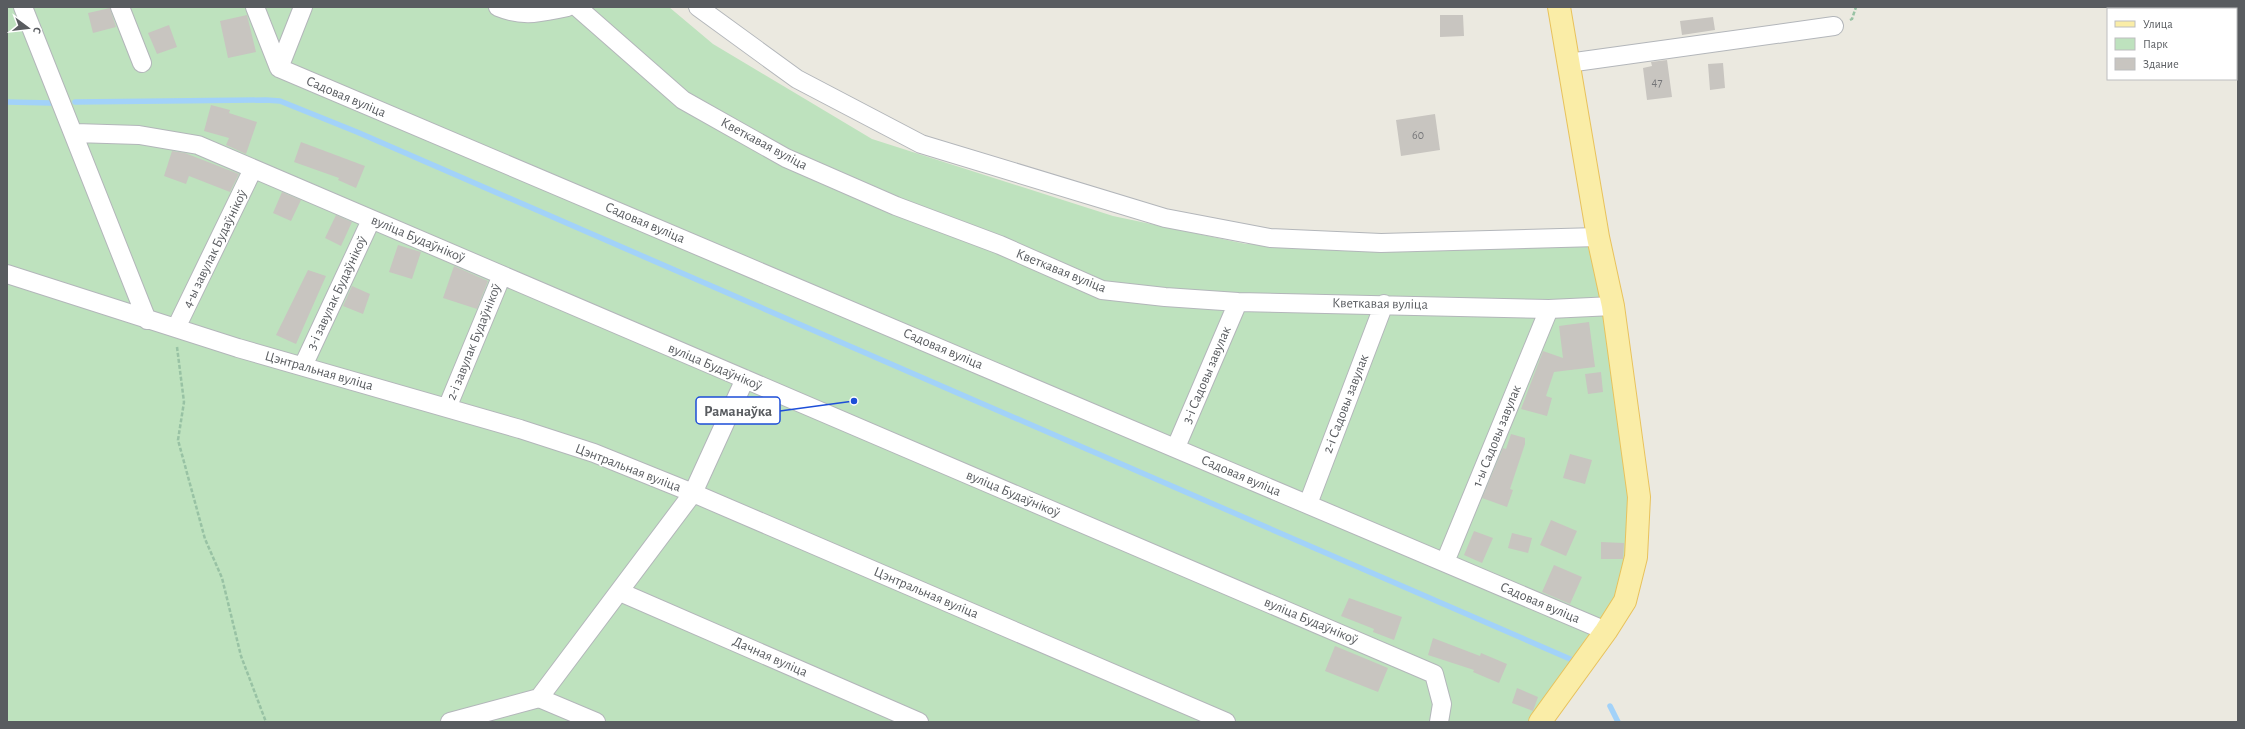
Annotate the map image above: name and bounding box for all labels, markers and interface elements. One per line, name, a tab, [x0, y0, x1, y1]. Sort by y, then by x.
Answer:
north arrow	[8, 8, 48, 48]
legend	[2107, 8, 2237, 80]
text: Улица	[2143, 18, 2173, 30]
text: С	[31, 26, 43, 35]
text: Парк	[2143, 38, 2168, 50]
text: Здание	[2143, 58, 2179, 70]
street label: Садовая вуліца	[304, 74, 389, 120]
house number: 47	[1652, 76, 1662, 88]
street label: Кветкавая вуліца	[718, 115, 810, 173]
house number: 60	[1412, 129, 1424, 141]
street label: 4-ы завулак Будаўнікоў	[180, 188, 250, 310]
street label: Садовая вуліца	[603, 200, 688, 246]
street label: вуліца Будаўнікоў	[369, 213, 467, 265]
street label: 3-і завулак Будаўнікоў	[305, 234, 369, 352]
street label: Кветкавая вуліца	[1014, 247, 1109, 296]
street label: 2-і завулак Будаўнікоў	[444, 282, 504, 402]
street label: Кветкавая вуліца	[1332, 296, 1429, 312]
street label: 3-і Садовы завулак	[1180, 324, 1234, 426]
street label: Садовая вуліца	[901, 326, 986, 372]
street label: вуліца Будаўнікоў	[666, 341, 764, 393]
street label: Цэнтральная вуліца	[263, 349, 375, 393]
street label: 2-і Садовы завулак	[1321, 352, 1372, 455]
street label: 1-ы Садовы завулак	[1470, 383, 1524, 489]
callout: Раманаўка	[696, 397, 780, 424]
text: Раманаўка	[704, 404, 772, 419]
street label: Цэнтральная вуліца	[573, 441, 683, 495]
street label: Садовая вуліца	[1199, 453, 1284, 499]
street label: вуліца Будаўнікоў	[964, 468, 1062, 520]
street label: Цэнтральная вуліца	[872, 565, 981, 622]
street label: Садовая вуліца	[1498, 580, 1583, 626]
street label: вуліца Будаўнікоў	[1262, 595, 1360, 647]
street label: Дачная вуліца	[731, 634, 810, 680]

